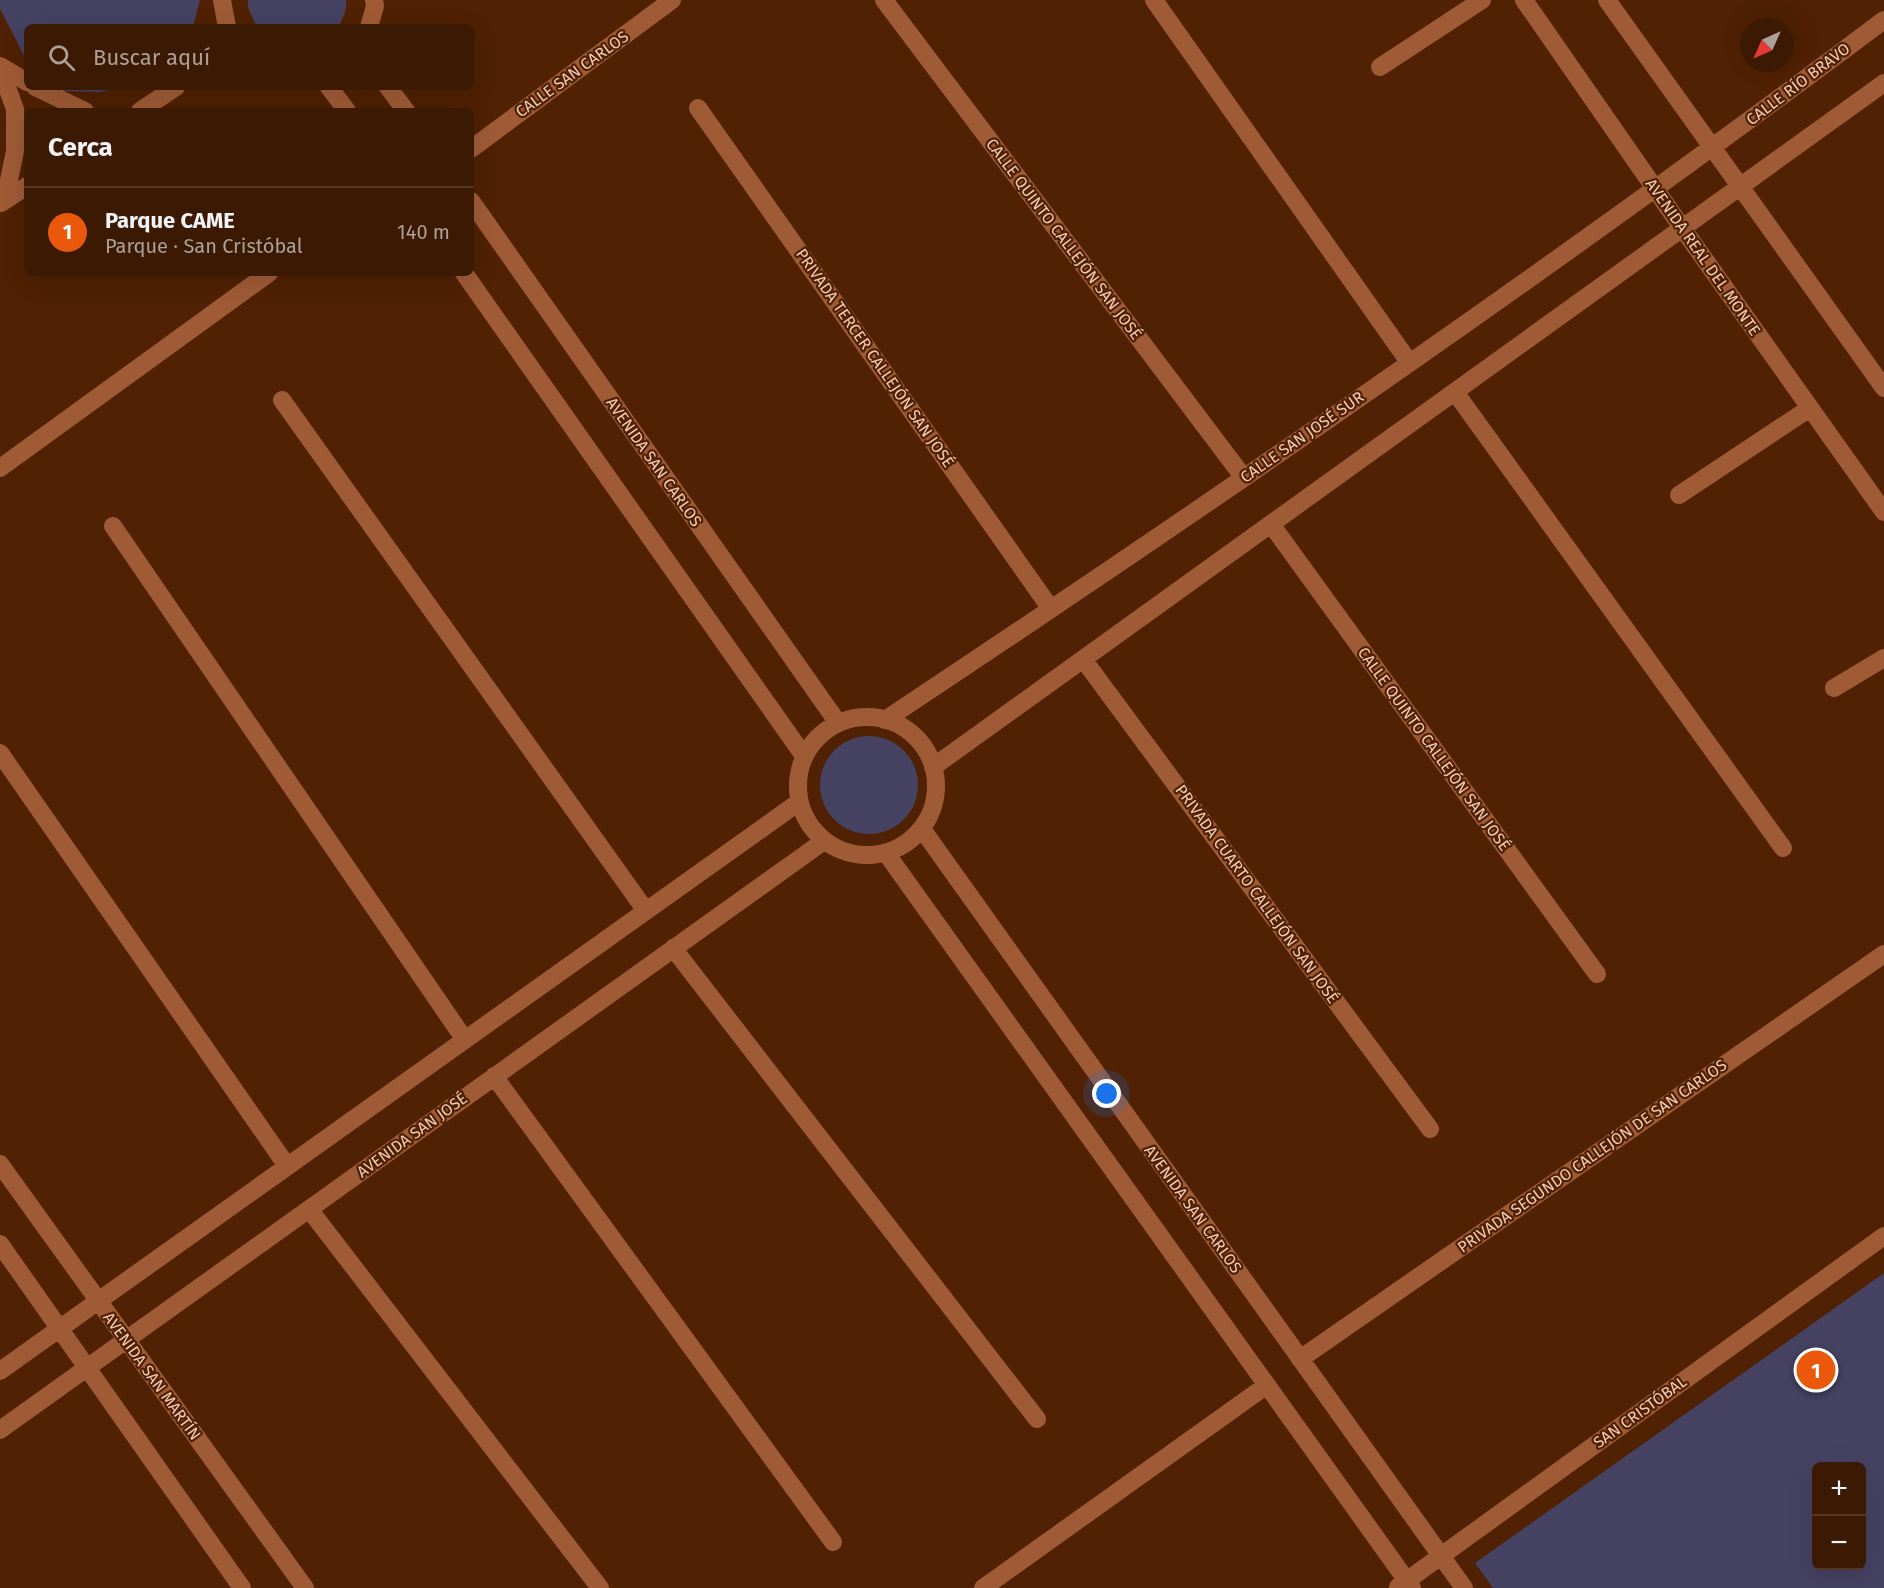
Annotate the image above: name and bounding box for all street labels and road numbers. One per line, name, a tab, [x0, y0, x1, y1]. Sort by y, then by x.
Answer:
street label: CALLE SAN CARLOS	[512, 27, 632, 121]
street label: CALLE RÍO BRAVO	[1742, 38, 1854, 129]
street label: CALLE QUINTO CALLEJÓN SAN JOSÉ	[982, 134, 1147, 343]
street label: AVENIDA REAL DEL MONTE	[1641, 175, 1765, 339]
street label: PRIVADA TERCER CALLEJÓN SAN JOSÉ	[792, 244, 959, 471]
street label: CALLE SAN JOSÉ SUR	[1236, 386, 1368, 487]
street label: AVENIDA SAN CARLOS	[602, 394, 706, 531]
street label: CALLE QUINTO CALLEJÓN SAN JOSÉ	[1354, 643, 1515, 855]
street label: PRIVADA CUARTO CALLEJÓN SAN JOSÉ	[1171, 780, 1344, 1007]
street label: PRIVADA SEGUNDO CALLEJÓN DE SAN CARLOS	[1453, 1054, 1730, 1257]
street label: AVENIDA SAN JOSÉ	[353, 1088, 471, 1181]
street label: AVENIDA SAN CARLOS	[1140, 1141, 1246, 1277]
street label: AVENIDA SAN MARTÍN	[99, 1308, 206, 1444]
street label: SAN CRISTÓBAL	[1589, 1371, 1690, 1452]

